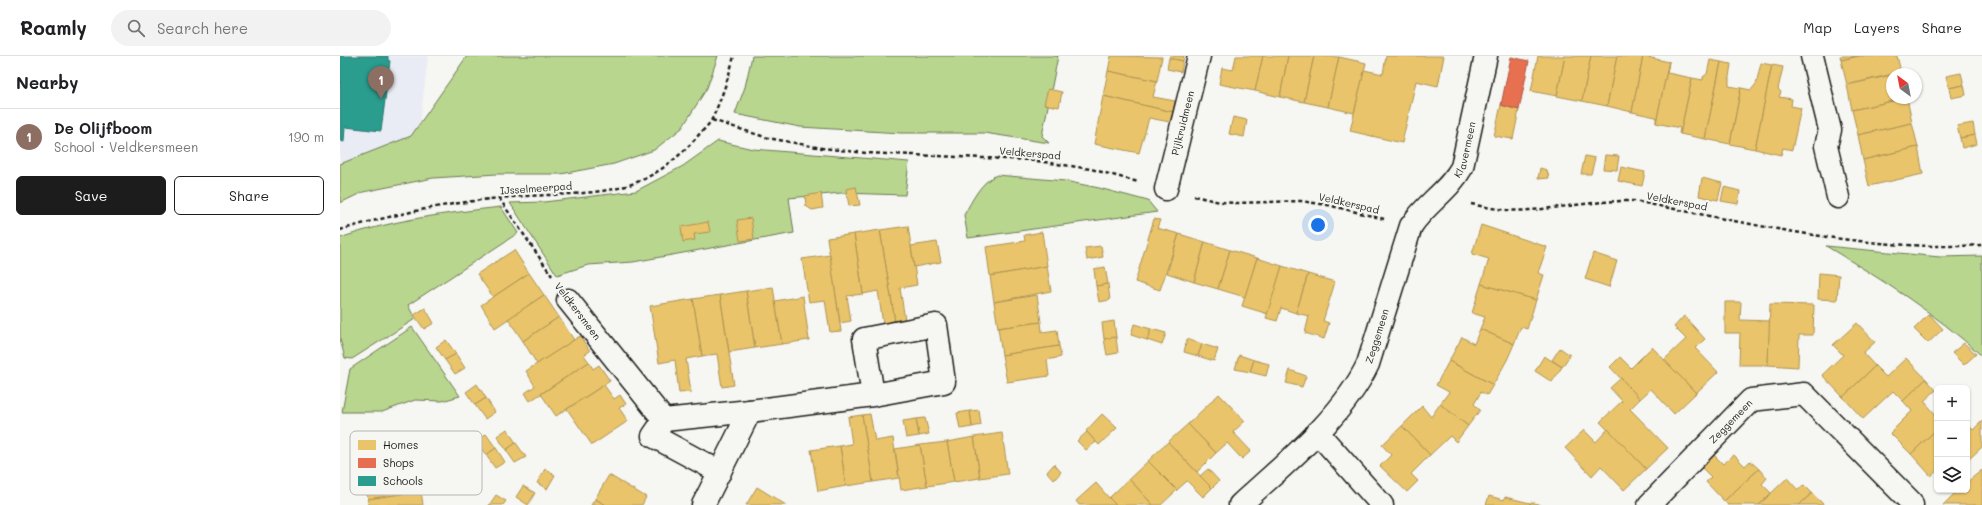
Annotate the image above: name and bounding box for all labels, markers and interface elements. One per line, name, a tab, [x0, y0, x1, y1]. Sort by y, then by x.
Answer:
search box	[111, 10, 391, 46]
text: Roamly	[20, 15, 87, 40]
icon: search	[125, 17, 147, 39]
text: Search here	[157, 18, 248, 38]
text: Map	[1803, 18, 1832, 37]
text: Layers	[1854, 18, 1900, 37]
text: Share	[1922, 18, 1962, 37]
pin: 1	[368, 66, 394, 99]
north arrow	[1886, 68, 1922, 104]
text: Nearby	[16, 71, 78, 93]
street label: Pijlkruidmeen	[1168, 89, 1197, 157]
text: De Olijfboom	[54, 118, 152, 138]
street label: Klavermeen	[1450, 120, 1479, 180]
text: 1	[26, 128, 32, 145]
text: 190 m	[288, 128, 324, 145]
text: School · Veldkersmeen	[54, 138, 198, 155]
street label: Veldkerspad	[999, 143, 1061, 163]
button: Save	[16, 176, 166, 215]
button: Share	[174, 176, 324, 215]
street label: IJsselmeerpad	[499, 178, 573, 198]
street label: Veldkerspad	[1645, 188, 1709, 214]
street label: Veldkerspad	[1317, 189, 1381, 217]
your location	[1308, 215, 1328, 235]
street label: Veldkersmeen	[552, 279, 604, 343]
street label: Zeggemeen	[1362, 307, 1392, 365]
map controls	[1934, 385, 1970, 493]
button: +	[1934, 385, 1970, 421]
street label: Zeggemeen	[1706, 396, 1755, 446]
button: −	[1934, 421, 1970, 457]
legend	[350, 431, 482, 495]
text: Homes	[383, 437, 418, 452]
text: Shops	[383, 455, 414, 470]
button: layers	[1934, 457, 1970, 493]
text: Schools	[383, 473, 423, 488]

